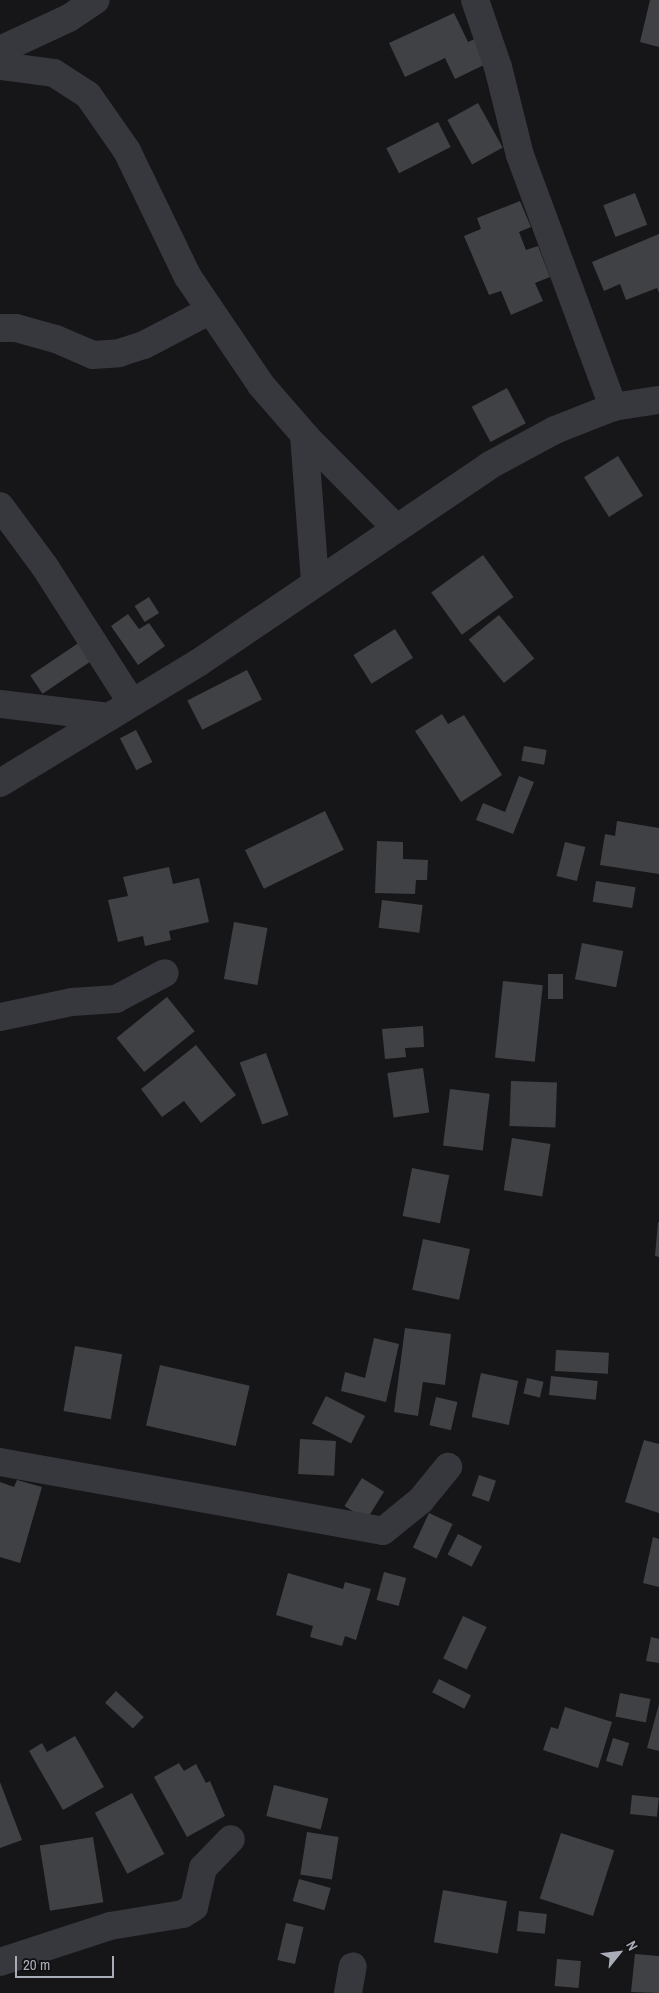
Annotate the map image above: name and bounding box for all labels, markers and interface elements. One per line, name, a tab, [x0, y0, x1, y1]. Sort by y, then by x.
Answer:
north arrow	[594, 1928, 644, 1978]
text: N	[622, 1938, 642, 1954]
scale bar	[18, 1946, 116, 1978]
text: 20 m	[23, 1954, 50, 1975]

